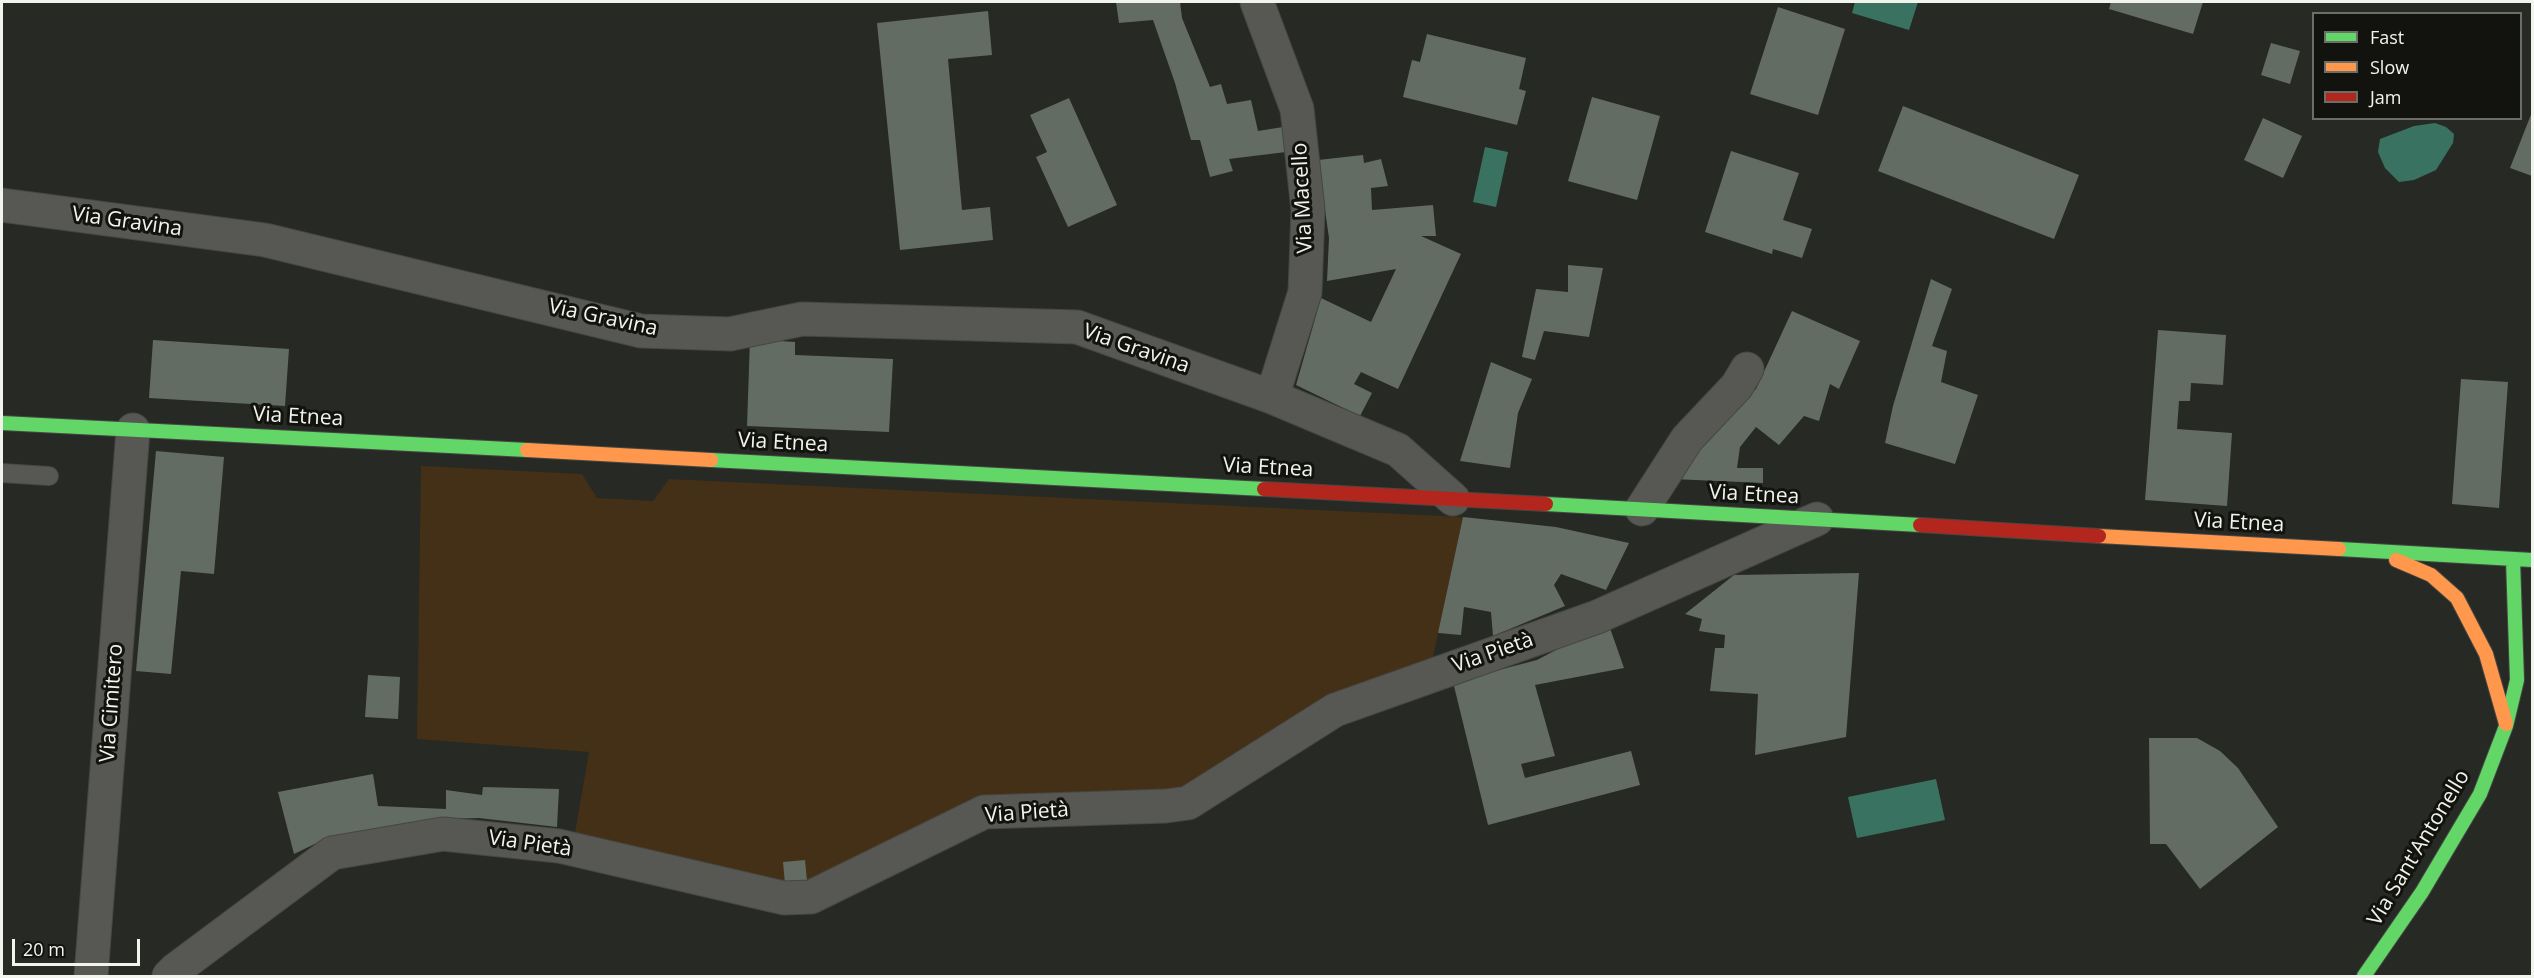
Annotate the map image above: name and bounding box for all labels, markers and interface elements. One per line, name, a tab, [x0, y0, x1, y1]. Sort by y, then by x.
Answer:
legend	[2312, 12, 2522, 120]
text: Fast	[2370, 25, 2404, 49]
text: Slow	[2370, 55, 2409, 79]
text: Jam	[2370, 85, 2402, 109]
street label: Via Macello	[1288, 142, 1318, 254]
street label: Via Gravina	[70, 202, 184, 242]
street label: Via Gravina	[546, 294, 660, 342]
street label: Via Gravina	[1080, 319, 1192, 379]
street label: Via Etnea	[252, 402, 344, 432]
street label: Via Etnea	[737, 428, 829, 458]
street label: Via Etnea	[1222, 453, 1314, 483]
street label: Via Etnea	[1708, 480, 1800, 510]
street label: Via Etnea	[2193, 508, 2285, 538]
street label: Via Pietà	[1449, 627, 1537, 679]
street label: Via Cimitero	[95, 643, 129, 763]
street label: Via Sant'Antonello	[2363, 766, 2475, 930]
street label: Via Pietà	[984, 798, 1070, 828]
street label: Via Pietà	[487, 826, 573, 862]
scale bar	[15, 927, 142, 965]
text: 20 m	[23, 937, 65, 961]

